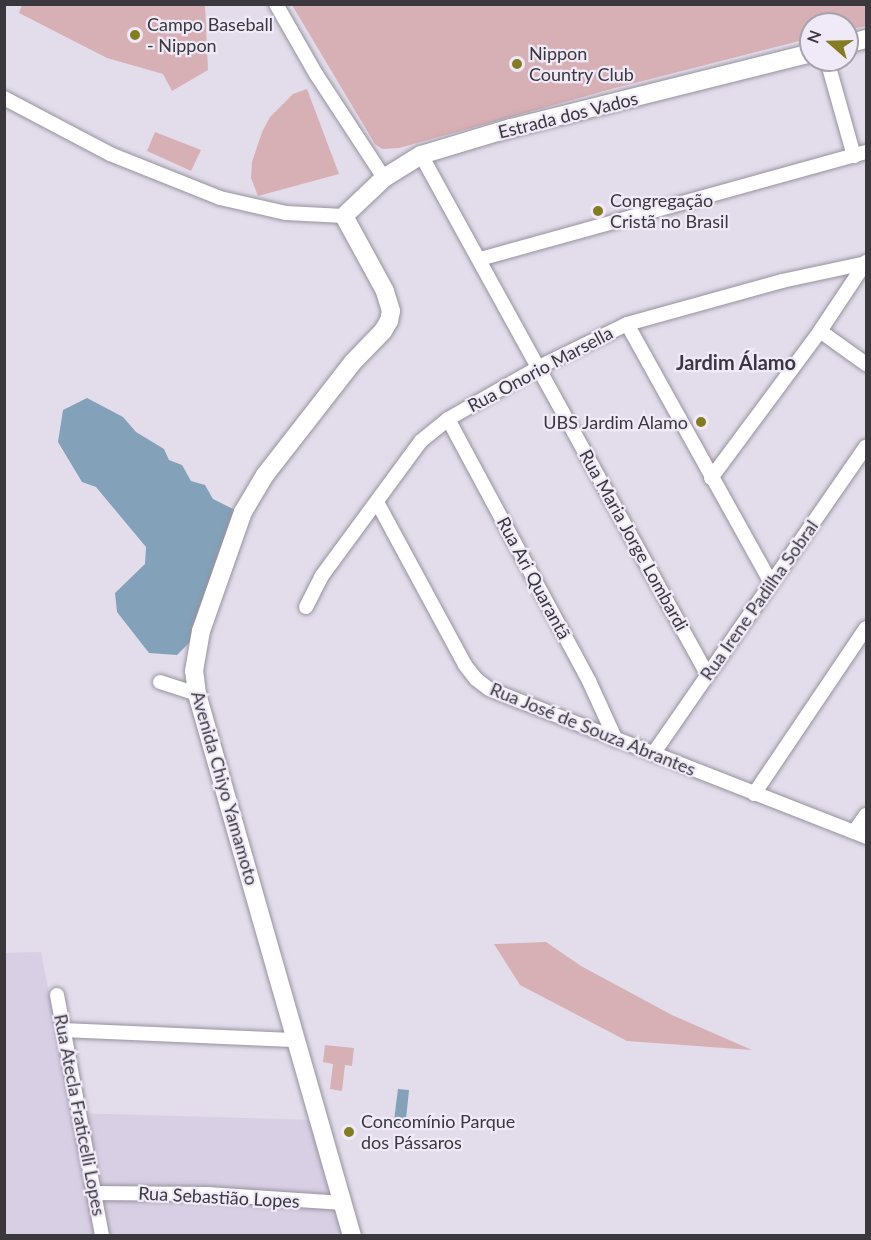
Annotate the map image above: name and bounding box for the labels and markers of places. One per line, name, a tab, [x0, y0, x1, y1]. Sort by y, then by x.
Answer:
place label: Campo Baseball - Nippon	[147, 14, 273, 57]
marker: Campo Baseball - Nippon	[128, 28, 142, 42]
place label: Nippon Country Club	[529, 43, 634, 86]
marker: Nippon Country Club	[510, 57, 524, 71]
place label: Congregação Cristã no Brasil	[610, 190, 729, 232]
marker: Congregação Cristã no Brasil	[591, 204, 605, 218]
place label: UBS Jardim Alamo	[542, 411, 688, 433]
marker: UBS Jardim Alamo	[692, 413, 710, 431]
place label: Concomínio Parque dos Pássaros	[361, 1111, 515, 1154]
marker: Concomínio Parque dos Pássaros	[342, 1125, 356, 1139]

